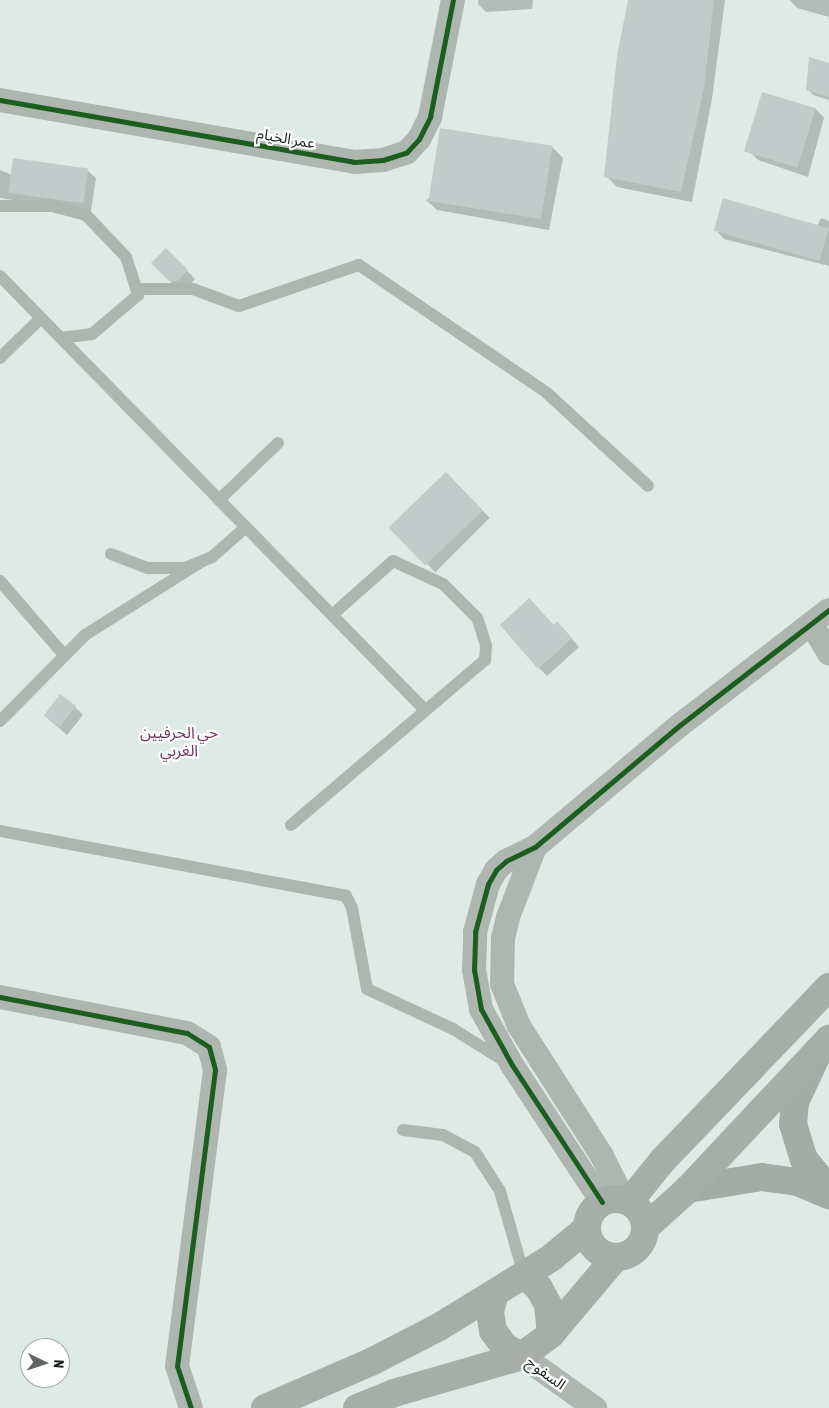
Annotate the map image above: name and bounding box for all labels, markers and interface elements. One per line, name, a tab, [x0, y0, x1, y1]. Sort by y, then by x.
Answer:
street label: عمر الخيام	[256, 124, 316, 152]
district label: حي الحرفيين الغربي	[140, 722, 218, 760]
north arrow	[20, 1338, 70, 1388]
street label: السفوح	[523, 1353, 569, 1393]
text: N	[51, 1359, 67, 1369]

